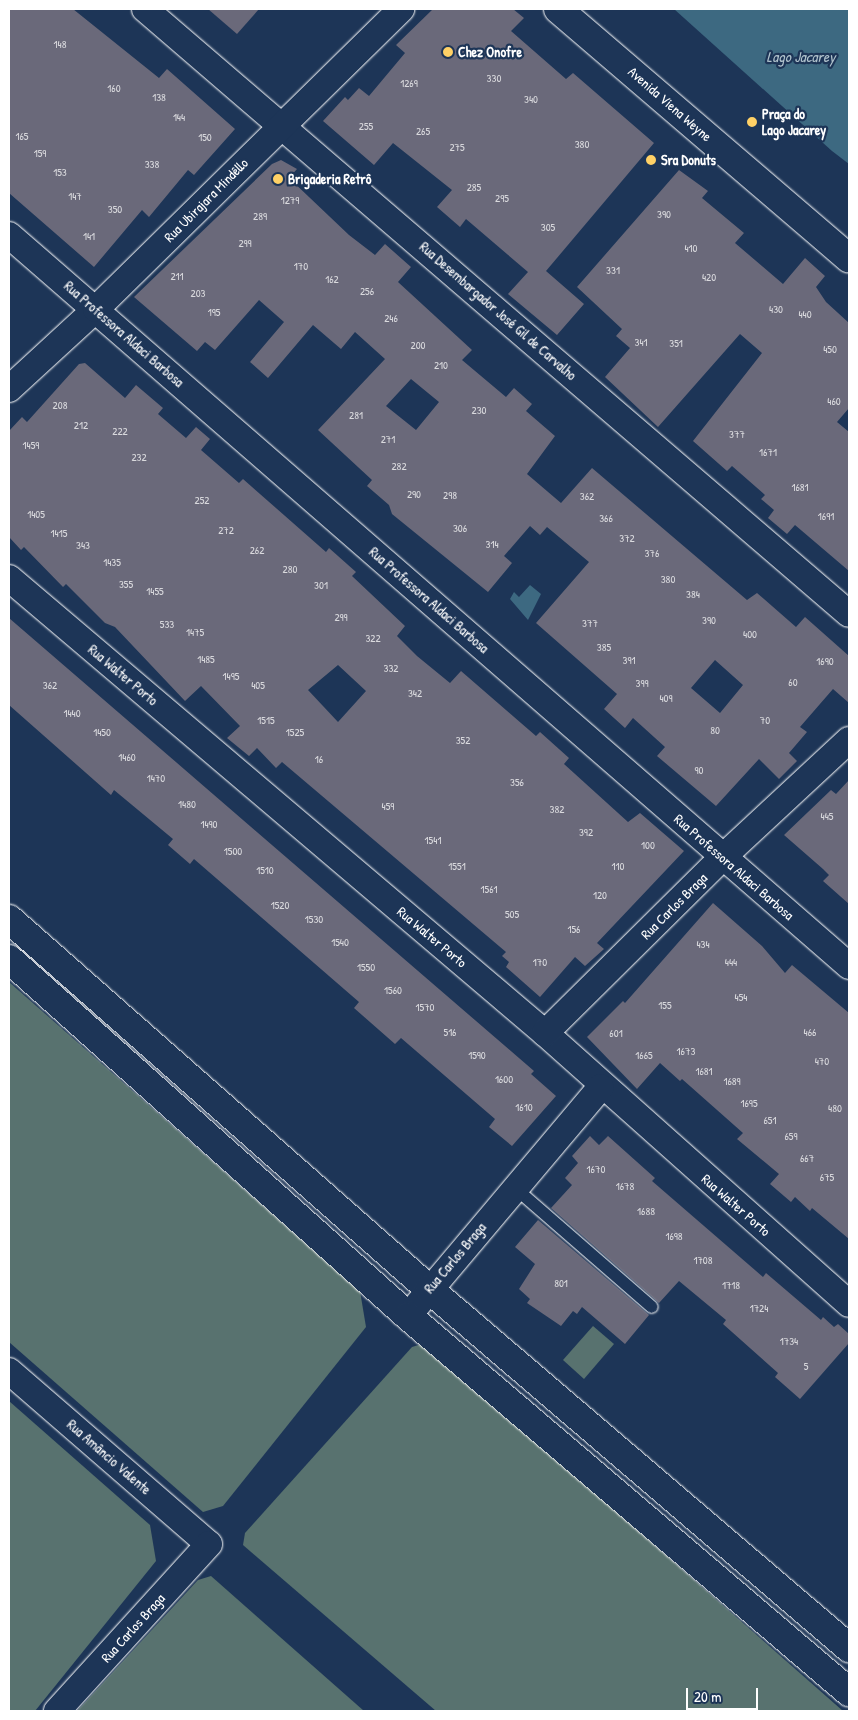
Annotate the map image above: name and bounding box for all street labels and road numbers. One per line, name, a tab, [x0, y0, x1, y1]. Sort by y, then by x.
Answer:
street label: Avenida Viena Weyne	[625, 63, 715, 145]
street label: Rua Ubirajara Mindêllo	[161, 155, 251, 245]
street label: Rua Desembargador José Gil de Carvalho	[416, 238, 580, 384]
street label: Rua Professora Aldaci Barbosa	[61, 277, 187, 391]
street label: Rua Professora Aldaci Barbosa	[366, 543, 492, 657]
street label: Rua Walter Porto	[85, 641, 161, 709]
street label: Rua Professora Aldaci Barbosa	[671, 810, 797, 924]
street label: Rua Carlos Braga	[637, 869, 711, 943]
street label: Rua Walter Porto	[394, 903, 470, 971]
street label: Rua Walter Porto	[698, 1171, 774, 1239]
street label: Rua Carlos Braga	[421, 1219, 489, 1297]
street label: Rua Amâncio Valente	[64, 1416, 154, 1498]
street label: Rua Carlos Braga	[98, 1590, 168, 1666]

